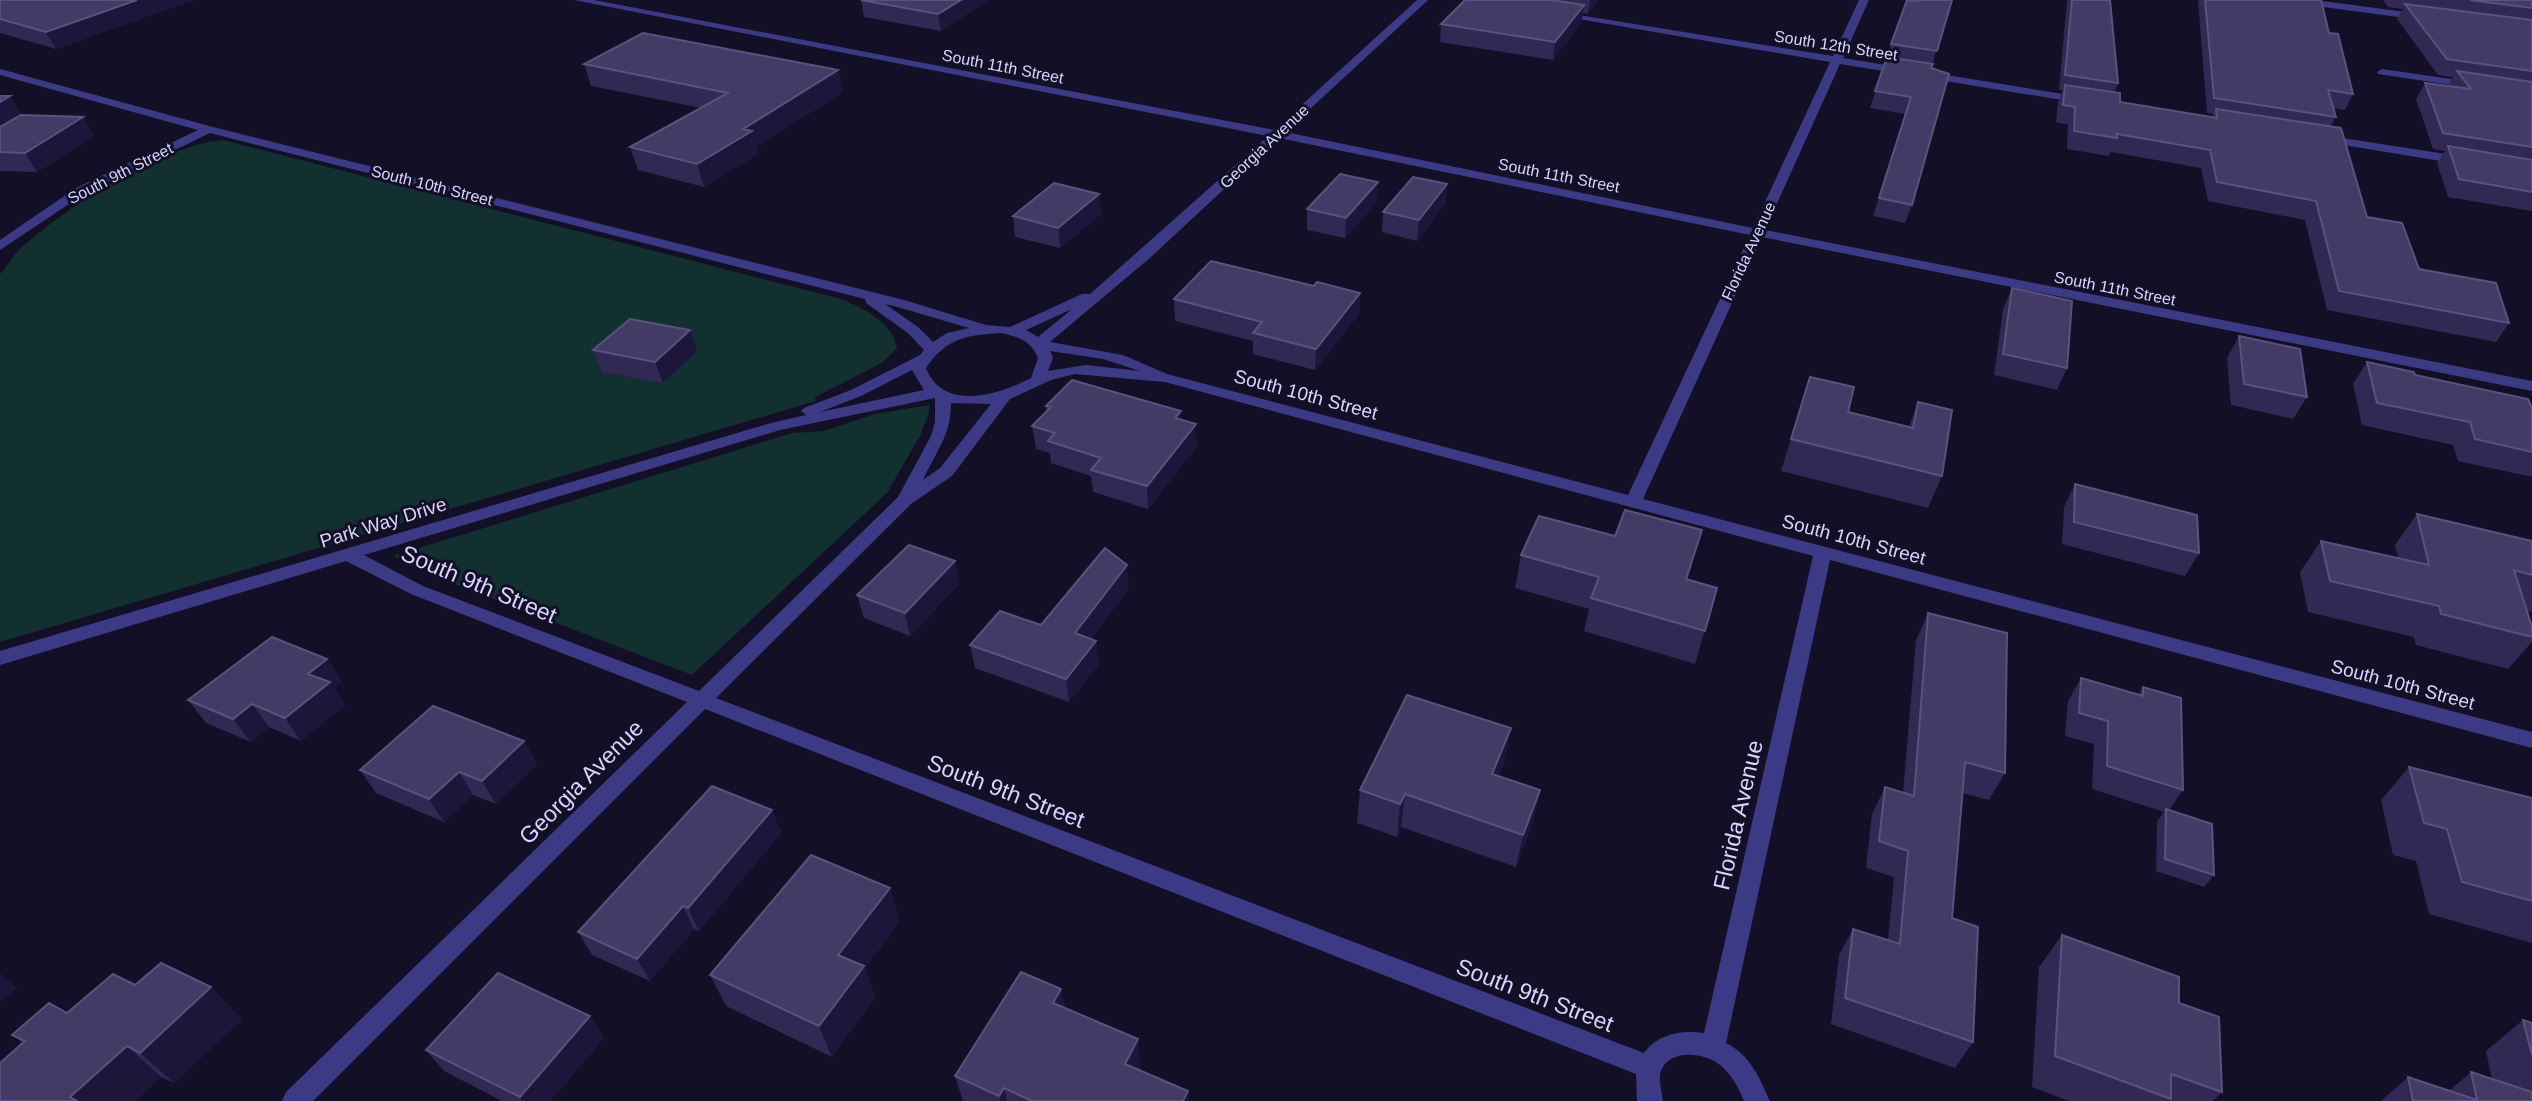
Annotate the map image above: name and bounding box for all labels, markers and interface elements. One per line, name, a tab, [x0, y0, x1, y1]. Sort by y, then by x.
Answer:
street label: South 12th Street	[1773, 27, 1899, 64]
street label: South 11th Street	[941, 46, 1066, 87]
street label: Georgia Avenue	[1217, 101, 1312, 192]
street label: South 9th Street	[65, 139, 176, 207]
street label: South 11th Street	[1497, 155, 1622, 196]
street label: South 10th Street	[369, 162, 495, 209]
street label: Florida Avenue	[1718, 199, 1779, 303]
street label: South 11th Street	[2053, 268, 2178, 309]
street label: South 10th Street	[1232, 365, 1381, 424]
street label: Park Way Drive	[317, 493, 449, 552]
street label: South 10th Street	[1780, 510, 1929, 569]
street label: South 9th Street	[397, 540, 561, 629]
street label: South 10th Street	[2329, 655, 2478, 714]
street label: Georgia Avenue	[514, 715, 648, 849]
street label: Florida Avenue	[1708, 738, 1768, 892]
street label: South 9th Street	[924, 749, 1089, 833]
street label: South 9th Street	[1453, 953, 1618, 1037]

